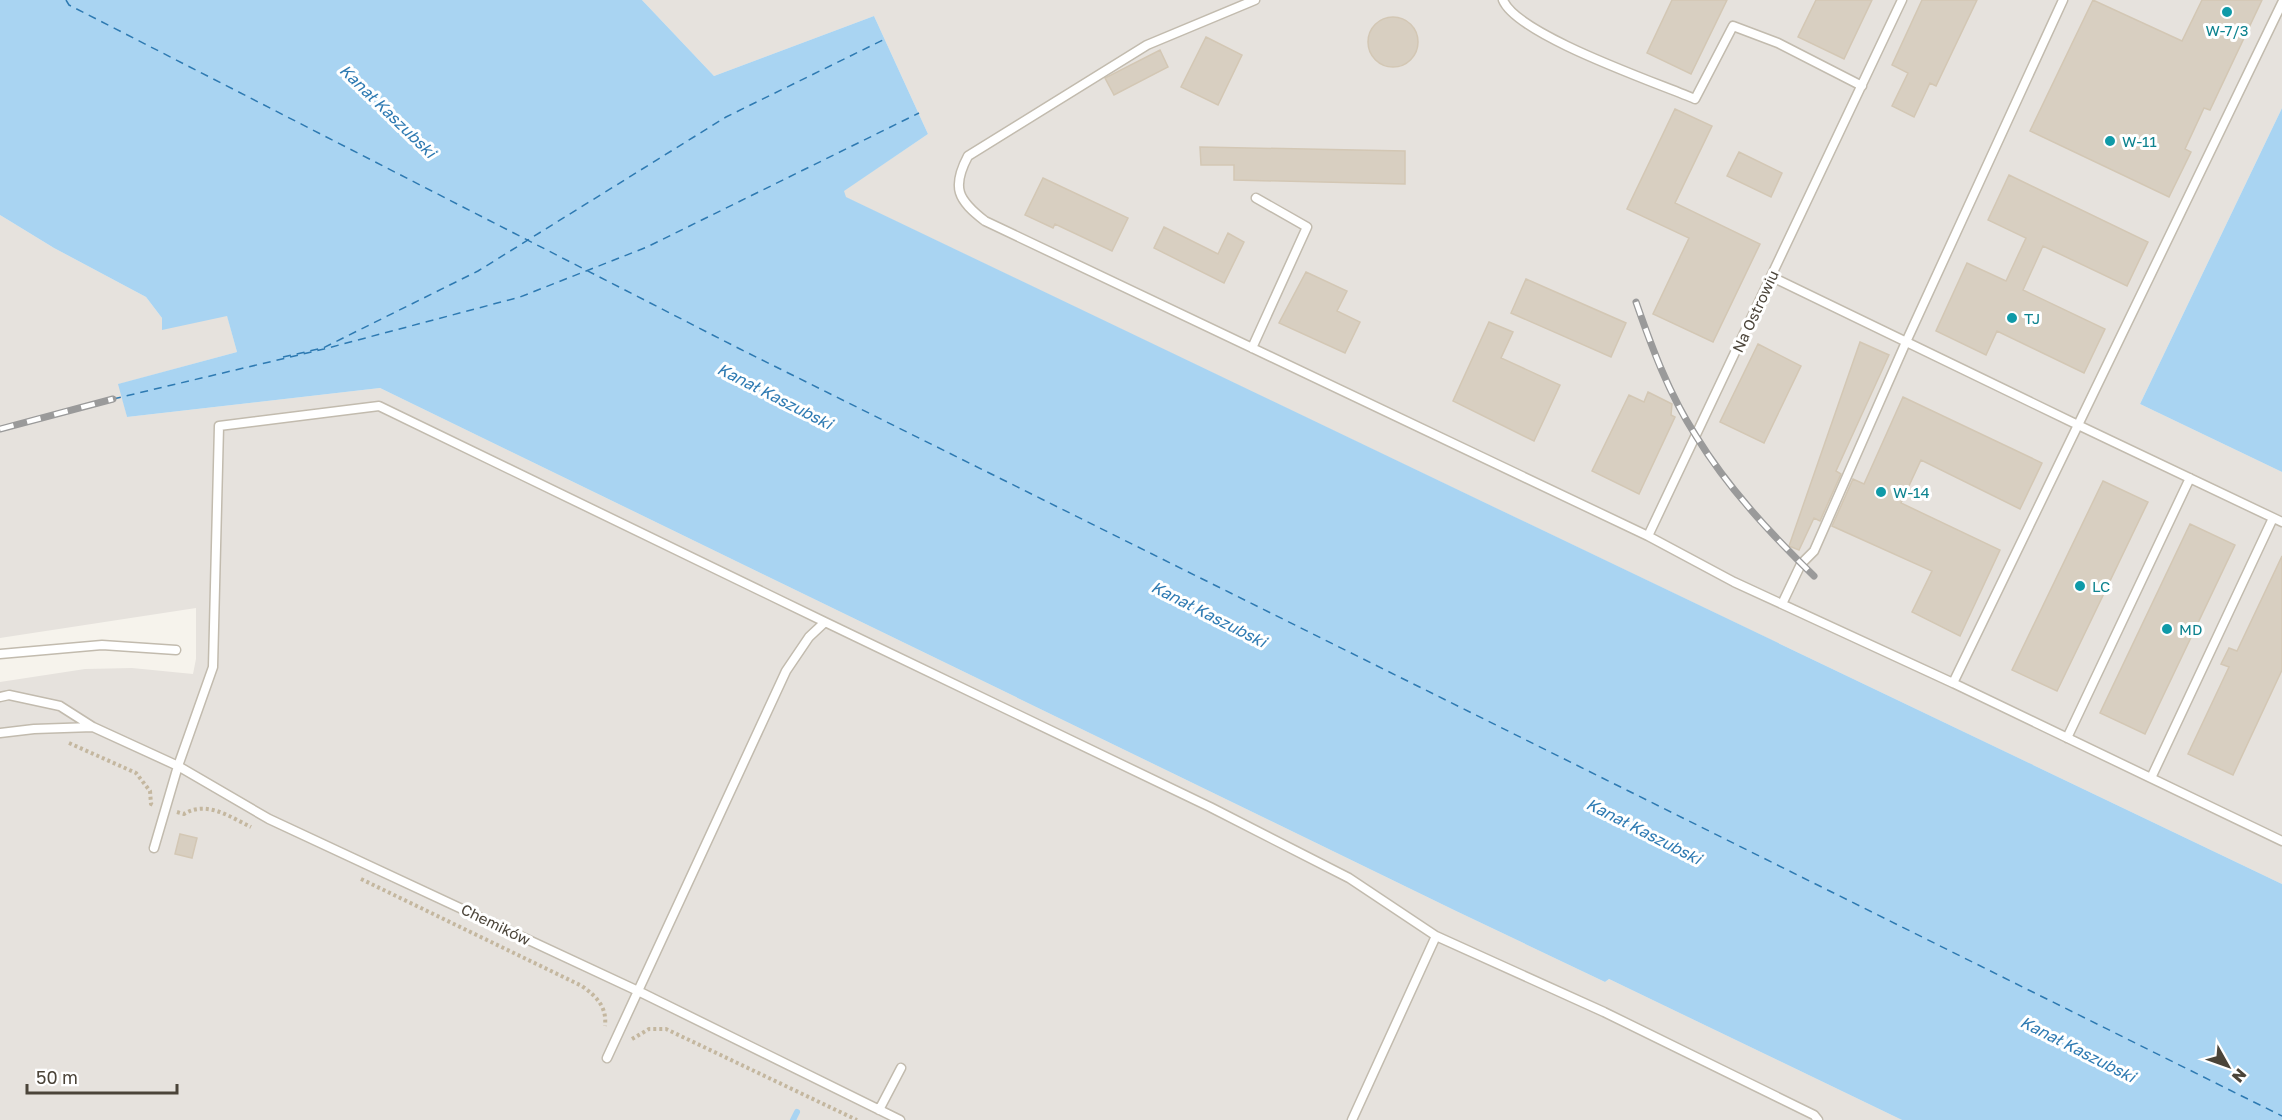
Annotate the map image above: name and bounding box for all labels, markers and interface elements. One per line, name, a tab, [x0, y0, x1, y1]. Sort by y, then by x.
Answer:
marker: W-7/3	[2220, 5, 2234, 19]
place label: W-7/3	[2205, 21, 2249, 39]
water label: Kanał Kaszubski	[336, 60, 442, 163]
place label: W-11	[2122, 132, 2157, 150]
marker: W-11	[2103, 134, 2117, 148]
street label: Na Ostrowiu	[1728, 267, 1782, 355]
place label: TJ	[2024, 309, 2040, 327]
marker: TJ	[2005, 311, 2019, 325]
water label: Kanał Kaszubski	[714, 358, 837, 434]
place label: W-14	[1893, 483, 1930, 501]
marker: W-14	[1874, 485, 1888, 499]
water label: Kanał Kaszubski	[1148, 576, 1271, 652]
place label: LC	[2092, 577, 2110, 595]
marker: LC	[2073, 579, 2087, 593]
place label: MD	[2179, 620, 2202, 638]
marker: MD	[2160, 622, 2174, 636]
water label: Kanał Kaszubski	[1583, 793, 1706, 869]
street label: Chemików	[459, 900, 533, 948]
water label: Kanał Kaszubski	[2017, 1011, 2140, 1087]
north arrow	[2198, 1036, 2258, 1096]
scale bar	[27, 1057, 177, 1095]
text: N	[2228, 1065, 2251, 1087]
text: 50 m	[36, 1066, 78, 1088]

